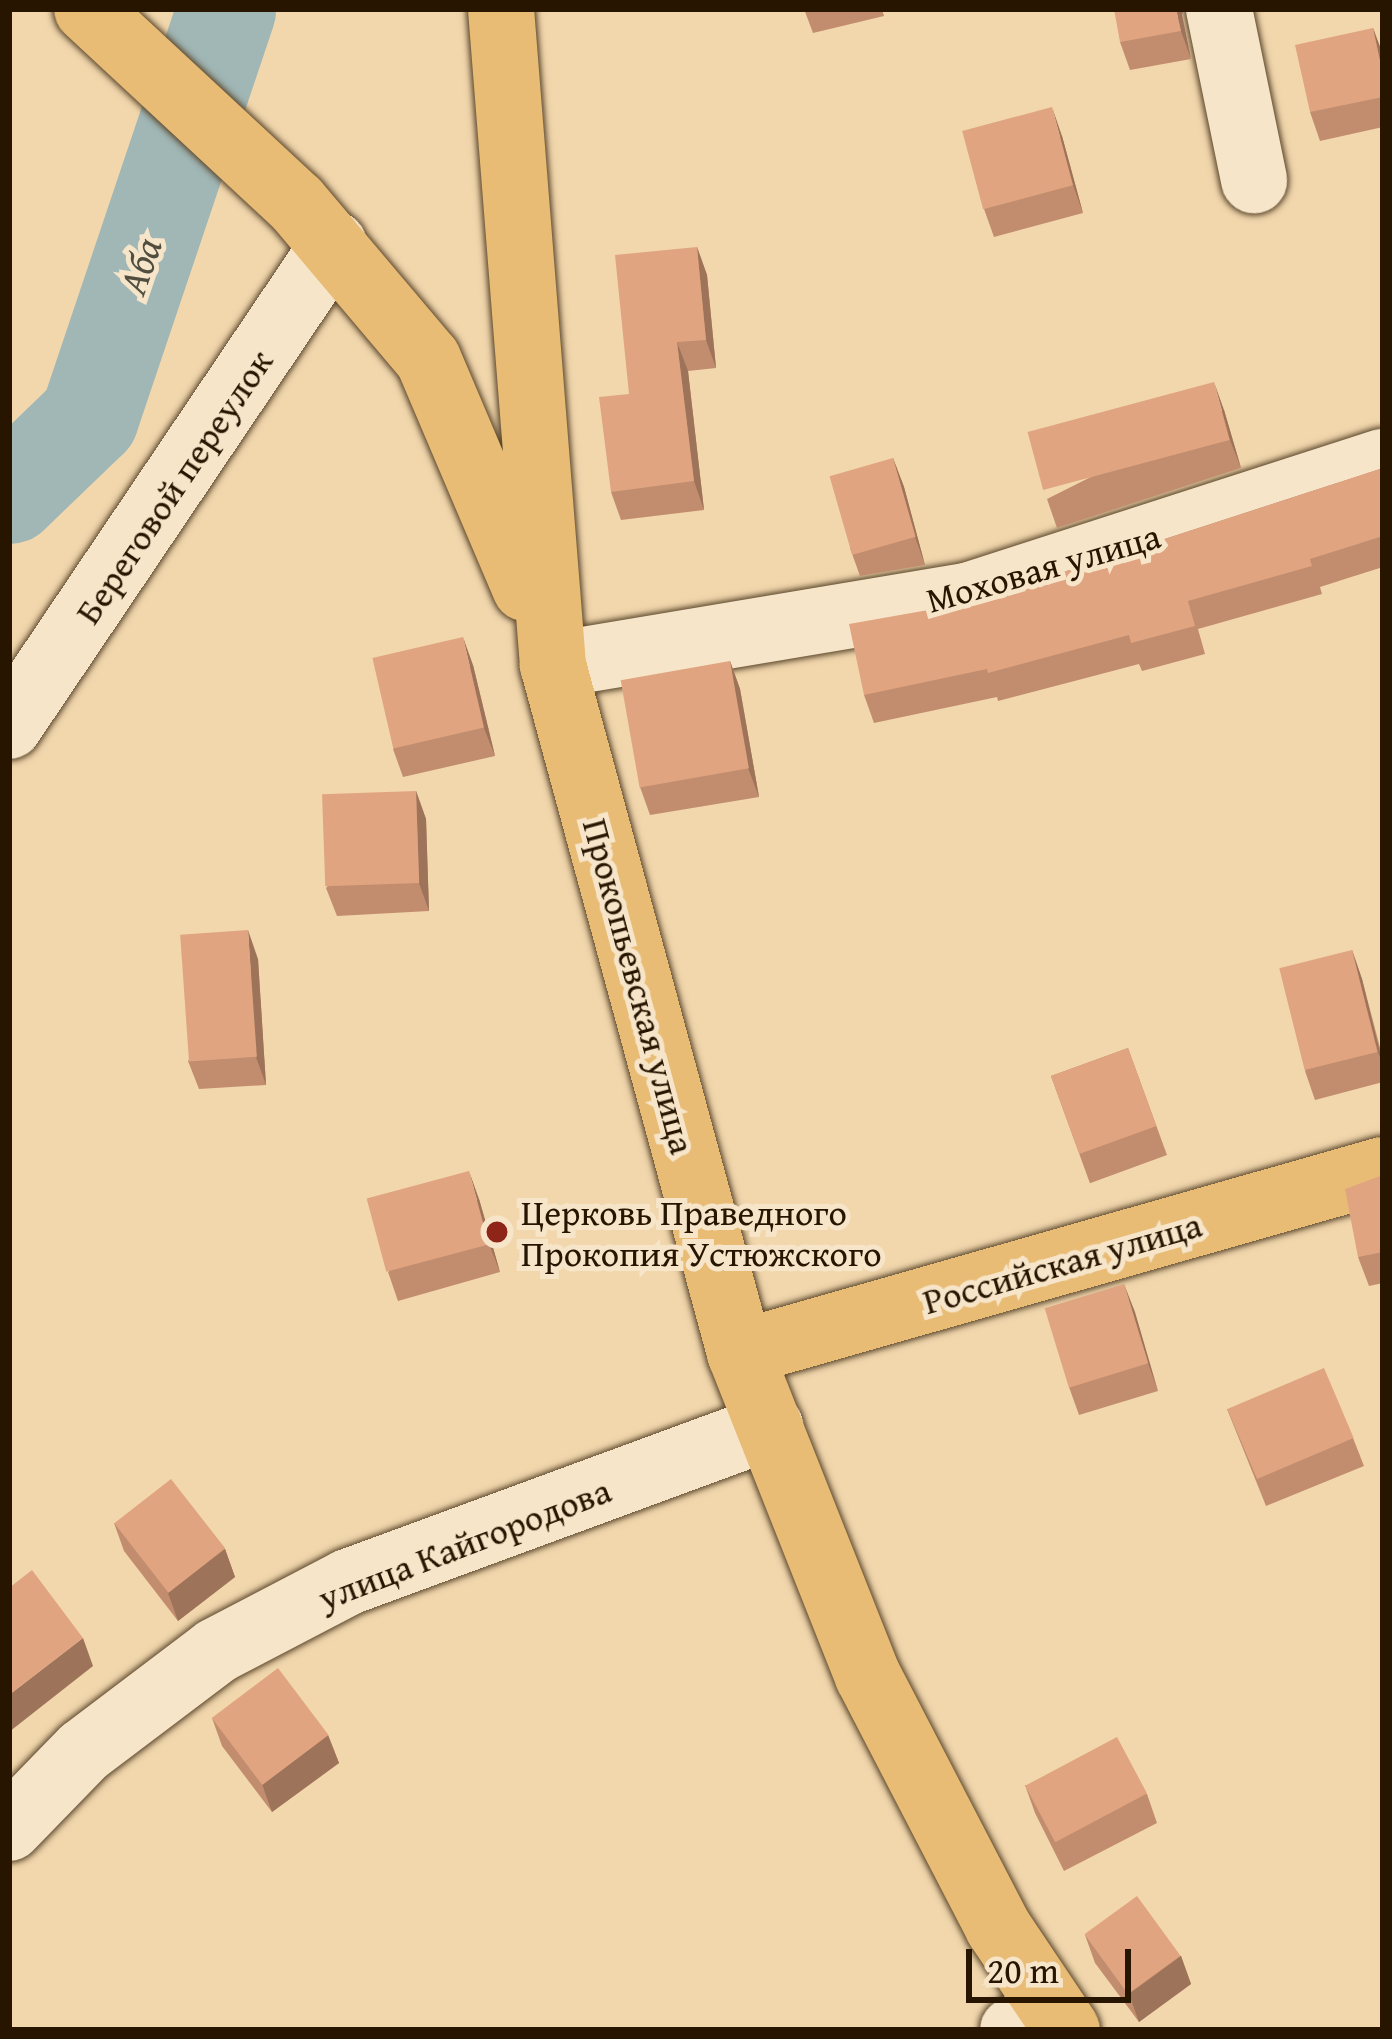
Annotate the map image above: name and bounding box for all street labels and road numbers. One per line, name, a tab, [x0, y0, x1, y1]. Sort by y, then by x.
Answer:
street label: Береговой переулок	[65, 341, 281, 631]
street label: Моховая улица	[921, 513, 1165, 621]
street label: Прокопьевская улица	[574, 814, 706, 1158]
street label: Российская улица	[918, 1202, 1206, 1322]
street label: улица Кайгородова	[312, 1467, 616, 1619]

